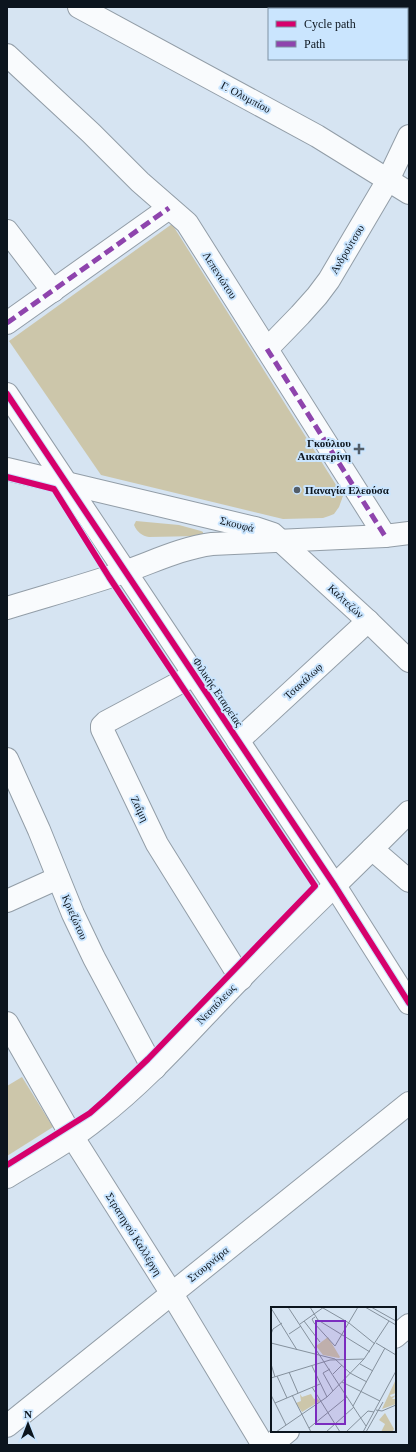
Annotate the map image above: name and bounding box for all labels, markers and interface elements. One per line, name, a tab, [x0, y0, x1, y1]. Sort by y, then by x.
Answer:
legend	[268, 8, 408, 60]
text: Cycle path	[304, 17, 356, 31]
text: Path	[304, 37, 325, 51]
street label: Γ. Ολυμπίου	[219, 79, 273, 115]
street label: Ανδρούτσου	[328, 222, 367, 276]
street label: Λεπενιώτου	[200, 249, 240, 301]
place label: Γκούλιου Αικατερίνη	[297, 437, 351, 462]
marker: Γκούλιου Αικατερίνη	[354, 444, 364, 454]
place label: Παναγία Ελεούσα	[305, 484, 390, 496]
marker: Παναγία Ελεούσα	[292, 485, 302, 495]
street label: Σκουφά	[219, 514, 256, 534]
street label: Καλτεζών	[325, 582, 366, 621]
street label: Φιλικής Εταιρείας	[190, 655, 246, 729]
street label: Τσακάλωφ	[281, 660, 325, 702]
street label: Ζαΐμη	[129, 794, 151, 824]
street label: Κριεζώτου	[59, 893, 90, 942]
street label: Νεαπόλεως	[194, 981, 238, 1026]
street label: Στρατηγού Καλλέργη	[104, 1190, 164, 1278]
street label: Στουρνάρα	[185, 1244, 231, 1284]
inset map	[271, 1307, 396, 1432]
north arrow	[8, 1404, 48, 1444]
text: N	[24, 1408, 32, 1420]

